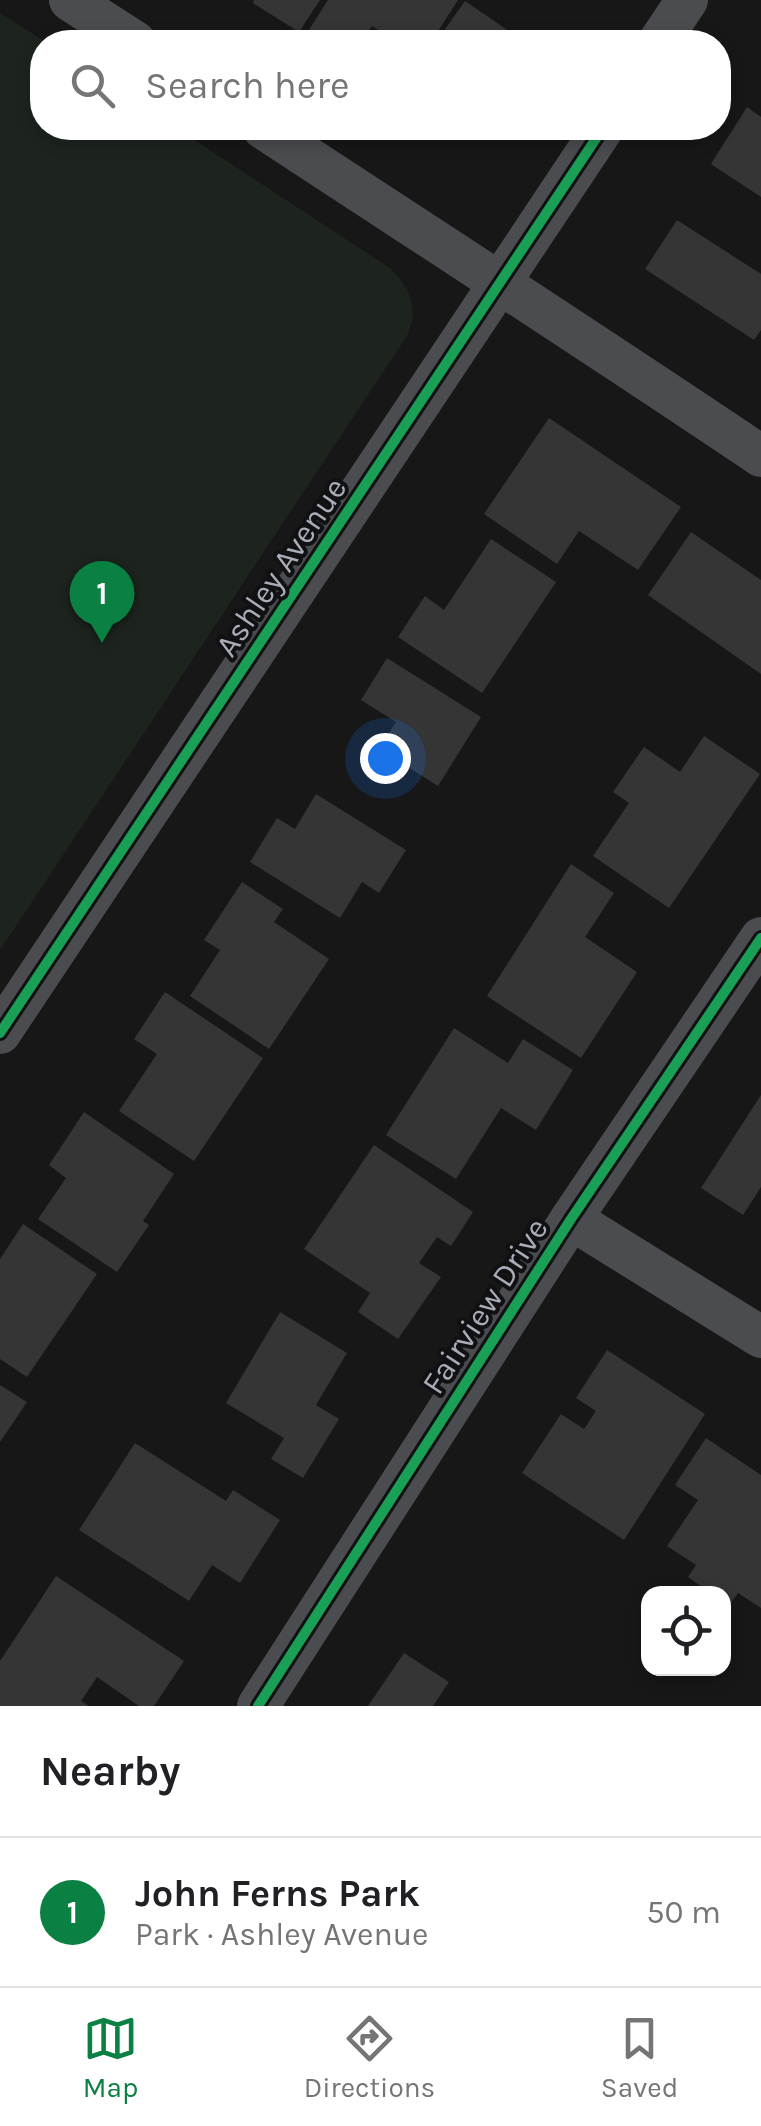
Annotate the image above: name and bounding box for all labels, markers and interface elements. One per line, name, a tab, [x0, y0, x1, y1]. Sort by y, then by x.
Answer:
search box	[30, 30, 731, 140]
icon: search	[65, 58, 120, 113]
text: Search here	[145, 63, 349, 108]
street label: Ashley Avenue	[208, 471, 354, 663]
pin: 1	[70, 560, 134, 643]
your location	[360, 733, 411, 784]
street label: Fairview Drive	[414, 1211, 556, 1401]
map controls	[641, 1586, 731, 1676]
button: locate	[641, 1586, 731, 1676]
text: Nearby	[40, 1746, 180, 1796]
text: John Ferns Park	[135, 1871, 420, 1916]
text: 1	[67, 1894, 78, 1931]
text: 50 m	[646, 1894, 721, 1931]
text: Park · Ashley Avenue	[135, 1916, 429, 1953]
tab: Map	[83, 2011, 138, 2104]
tab: Directions	[304, 2011, 435, 2104]
tab: Saved	[601, 2011, 678, 2104]

